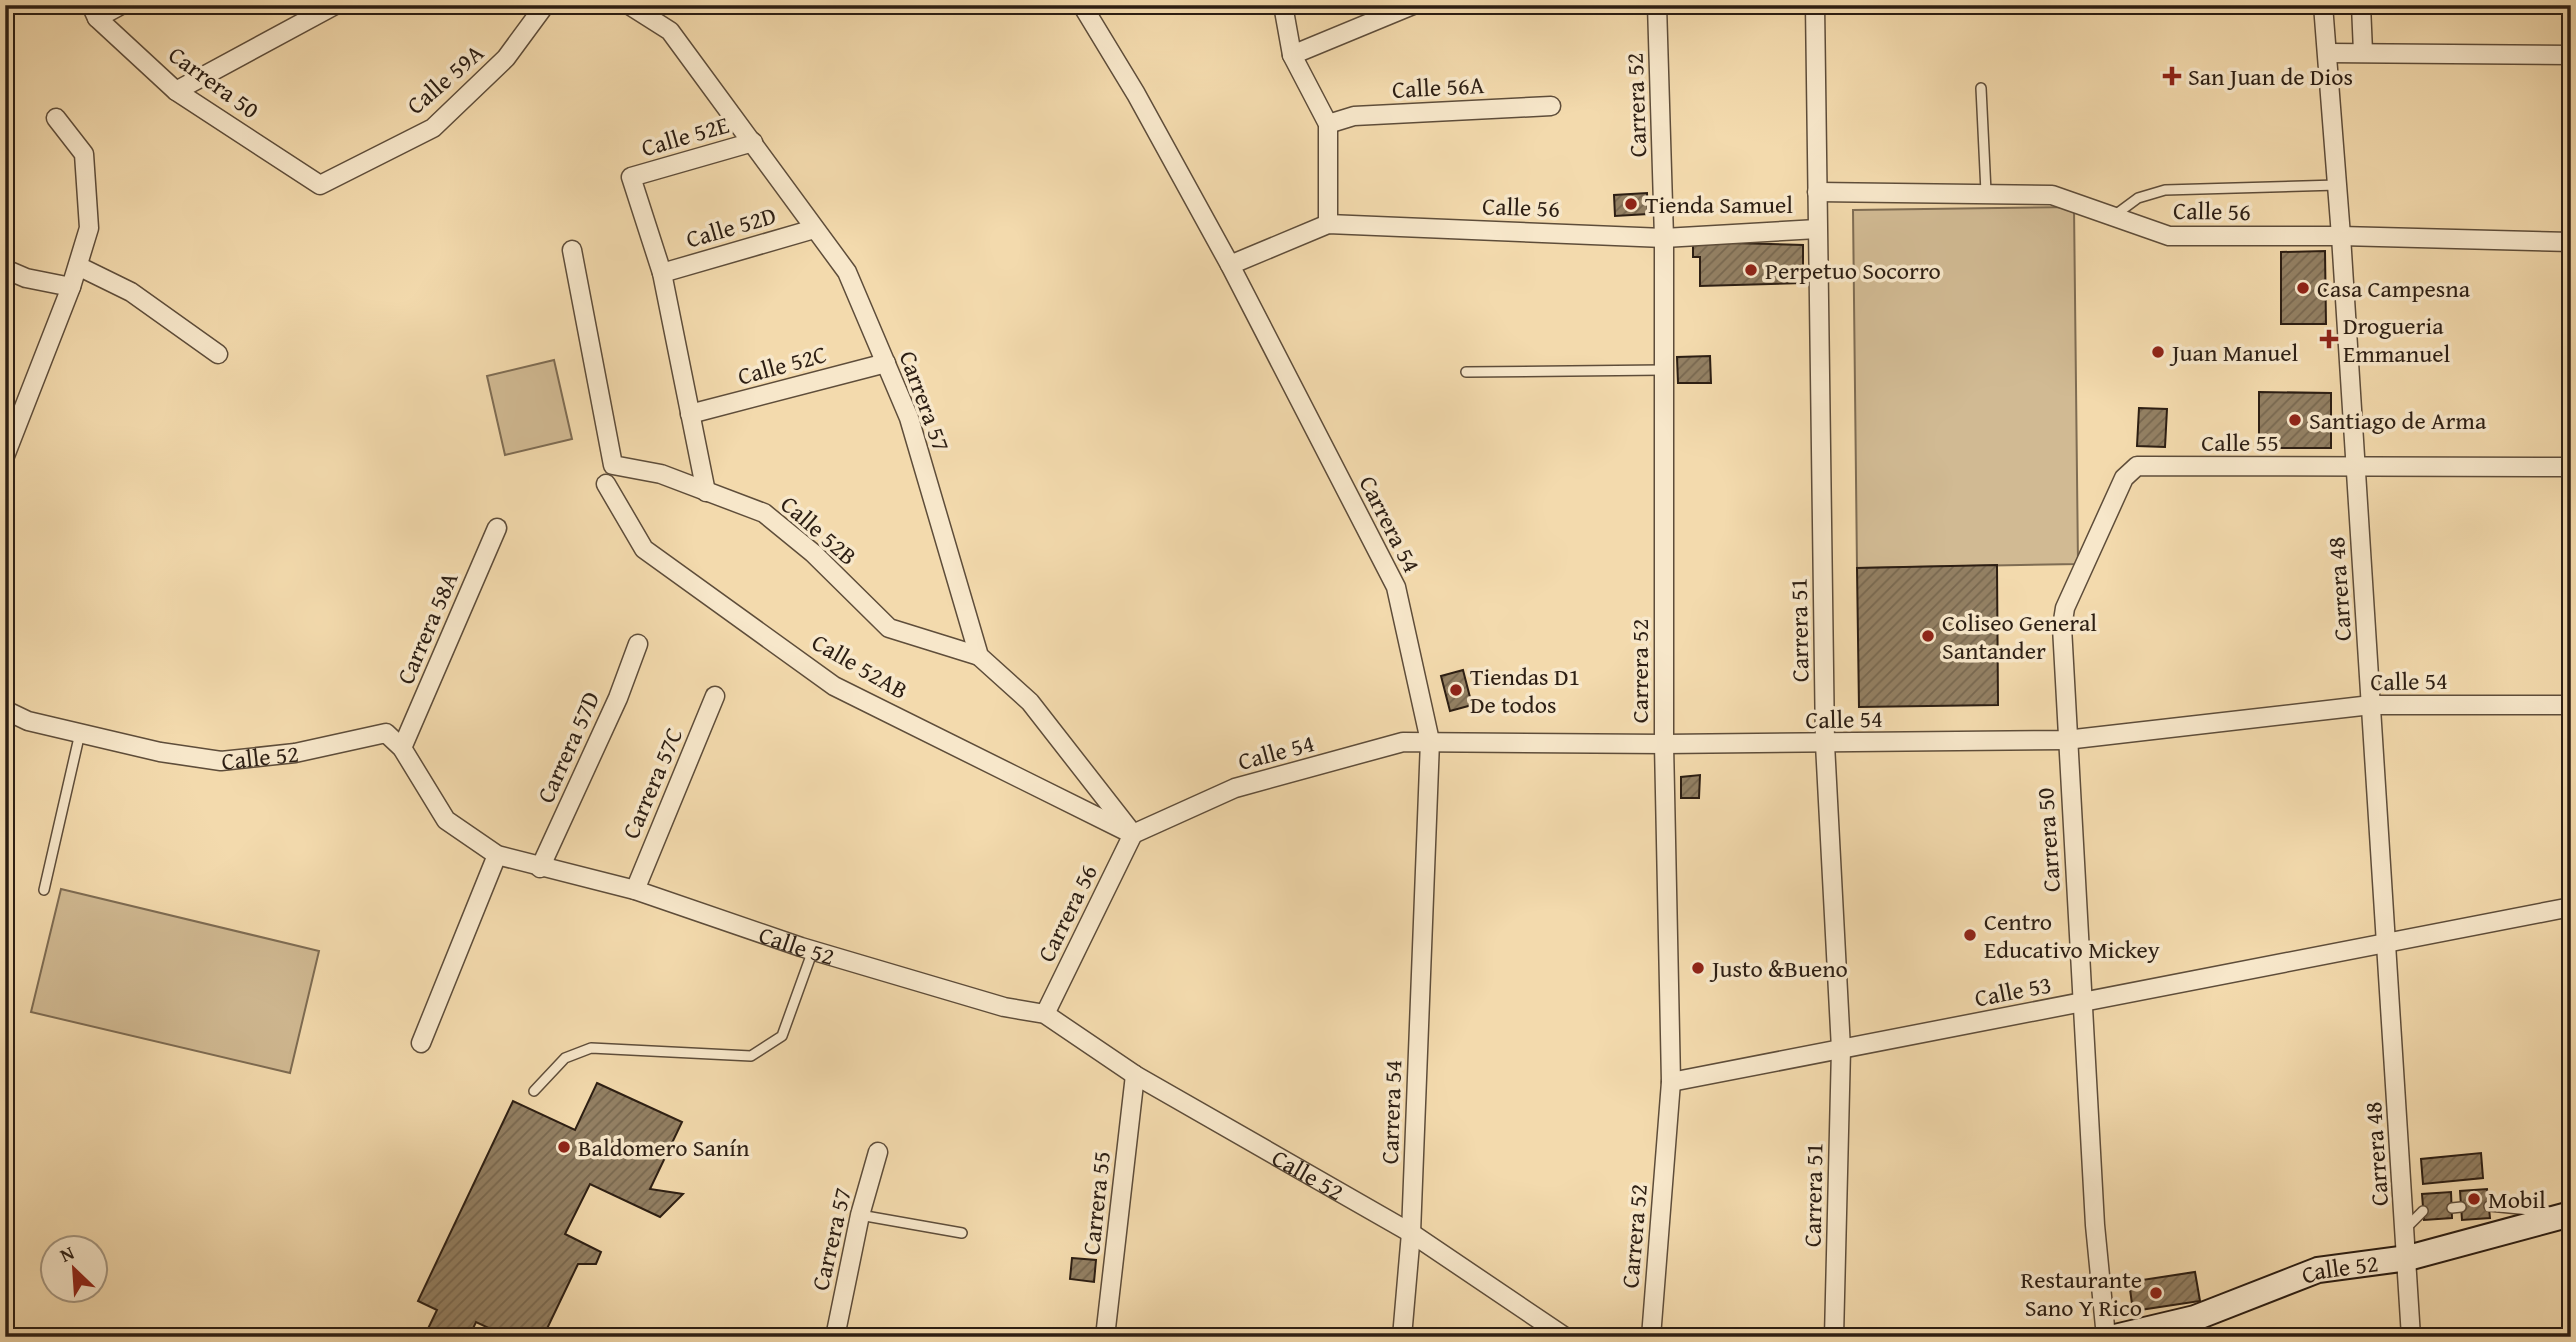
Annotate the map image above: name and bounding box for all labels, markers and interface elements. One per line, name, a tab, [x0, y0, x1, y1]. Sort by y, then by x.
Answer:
street label: Calle 59A	[399, 35, 492, 122]
street label: Carrera 50	[161, 37, 267, 127]
street label: Carrera 52	[1617, 52, 1655, 158]
place label: San Juan de Dios	[2188, 59, 2353, 94]
marker: San Juan de Dios	[2162, 66, 2182, 86]
street label: Calle 56A	[1391, 67, 1485, 107]
street label: Calle 52E	[637, 107, 733, 165]
place label: Tienda Samuel	[1645, 187, 1793, 222]
street label: Calle 56	[1482, 188, 1560, 226]
street label: Calle 56	[2173, 193, 2251, 229]
marker: Tienda Samuel	[1623, 196, 1639, 212]
street label: Calle 52D	[682, 197, 780, 257]
place label: Perpetuo Socorro	[1765, 253, 1941, 288]
marker: Perpetuo Socorro	[1743, 262, 1759, 278]
place label: Casa Campesna	[2317, 271, 2471, 306]
marker: Casa Campesna	[2295, 280, 2311, 296]
place label: Drogueria Emmanuel	[2343, 308, 2450, 371]
marker: Drogueria Emmanuel	[2321, 331, 2337, 347]
place label: Juan Manuel	[2169, 335, 2298, 370]
street label: Calle 52C	[734, 336, 830, 394]
marker: Juan Manuel	[2150, 344, 2166, 360]
street label: Carrera 57	[891, 346, 959, 456]
place label: Santiago de Arma	[2309, 403, 2487, 438]
marker: Santiago de Arma	[2287, 412, 2303, 428]
street label: Calle 55	[2201, 425, 2279, 460]
street label: Carrera 54	[1351, 470, 1429, 578]
street label: Calle 52B	[773, 487, 865, 573]
street label: Carrera 48	[2318, 536, 2360, 642]
street label: Carrera 58A	[388, 566, 467, 690]
street label: Carrera 51	[1781, 577, 1817, 683]
place label: Coliseo General Santander	[1942, 605, 2097, 668]
street label: Carrera 52	[1622, 619, 1657, 723]
street label: Calle 52AB	[805, 624, 915, 708]
marker: Coliseo General Santander	[1920, 628, 1936, 644]
place label: Tiendas D1 De todos	[1470, 659, 1580, 722]
street label: Calle 54	[2370, 663, 2448, 699]
marker: Tiendas D1 De todos	[1448, 682, 1464, 698]
street label: Carrera 57D	[528, 686, 608, 808]
street label: Calle 54	[1805, 701, 1883, 737]
street label: Carrera 57C	[613, 722, 691, 844]
street label: Calle 54	[1234, 725, 1318, 779]
street label: Calle 52	[220, 735, 300, 778]
street label: Carrera 50	[2027, 787, 2069, 893]
street label: Carrera 56	[1028, 858, 1106, 968]
place label: Centro Educativo Mickey	[1984, 904, 2160, 967]
street label: Calle 52	[754, 916, 839, 974]
marker: Centro Educativo Mickey	[1962, 927, 1978, 943]
place label: Justo &Bueno	[1709, 951, 1848, 986]
marker: Justo &Bueno	[1690, 960, 1706, 976]
street label: Calle 53	[1972, 966, 2054, 1016]
street label: Carrera 54	[1372, 1059, 1410, 1165]
street label: Carrera 48	[2355, 1101, 2397, 1207]
place label: Baldomero Sanín	[578, 1130, 750, 1165]
marker: Baldomero Sanín	[556, 1139, 572, 1155]
street label: Calle 52	[1266, 1140, 1351, 1209]
street label: Carrera 51	[1795, 1142, 1831, 1248]
street label: Carrera 55	[1073, 1149, 1119, 1257]
street label: Carrera 52	[1612, 1182, 1656, 1290]
place label: Mobil	[2488, 1182, 2546, 1217]
street label: Carrera 57	[802, 1184, 860, 1294]
marker: Mobil	[2466, 1191, 2482, 1207]
north arrow	[38, 1234, 108, 1304]
text: N	[55, 1238, 79, 1269]
street label: Calle 52	[2296, 1245, 2380, 1293]
place label: Restaurante Sano Y Rico	[2020, 1262, 2142, 1325]
marker: Restaurante Sano Y Rico	[2148, 1285, 2164, 1301]

